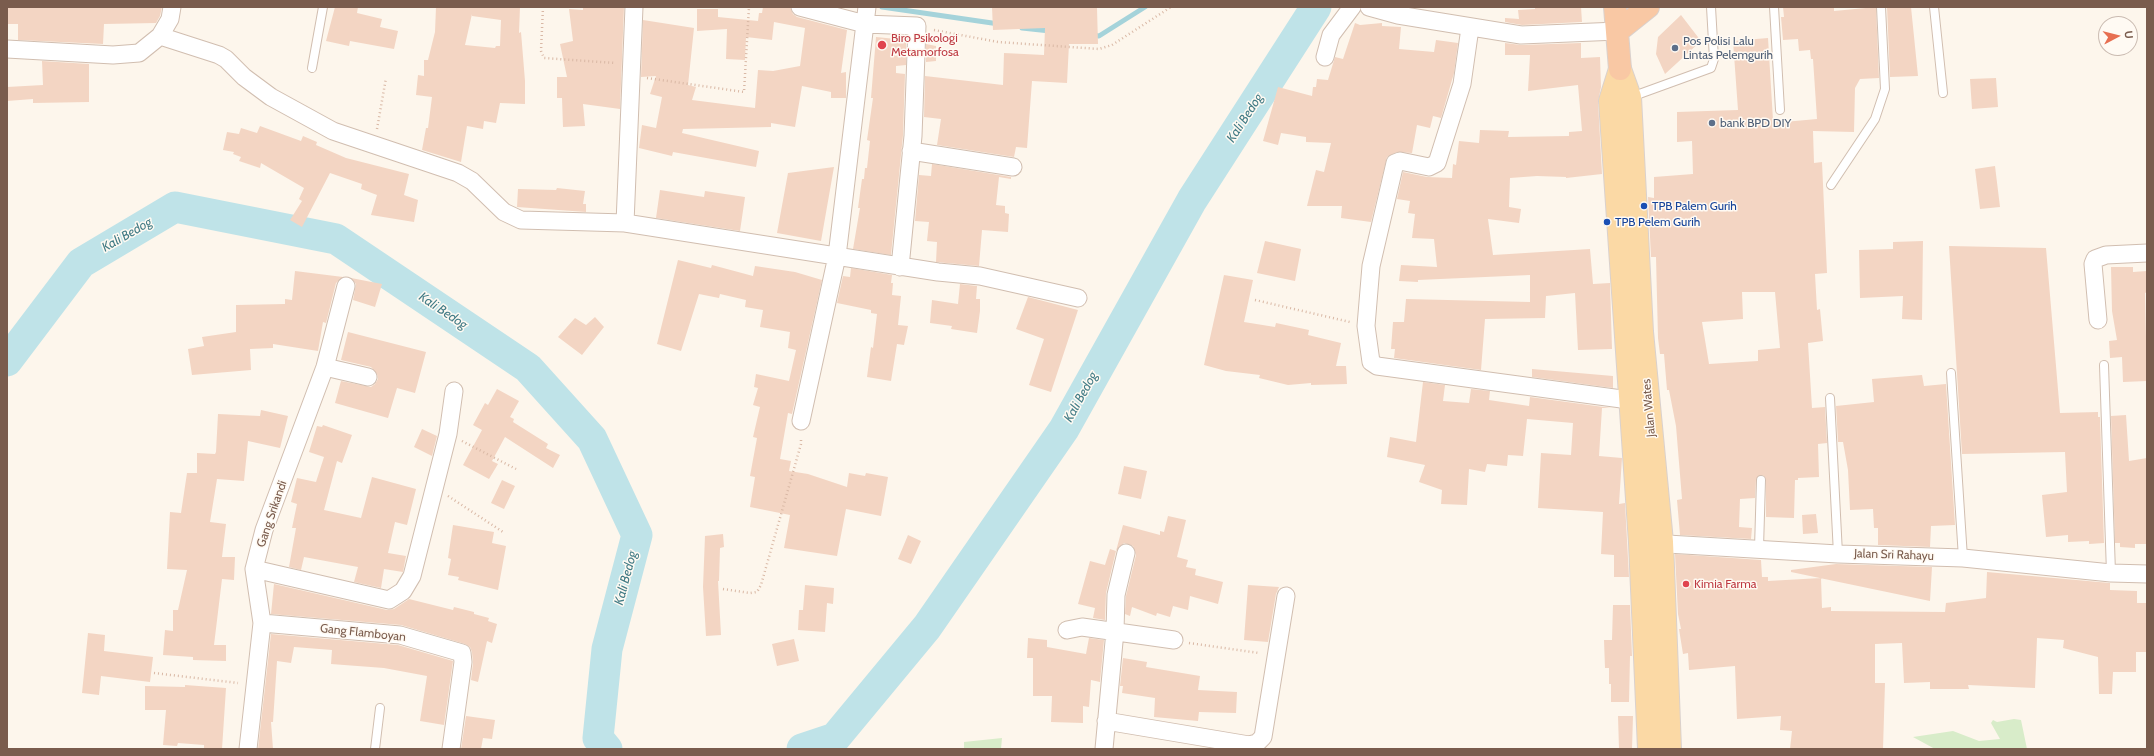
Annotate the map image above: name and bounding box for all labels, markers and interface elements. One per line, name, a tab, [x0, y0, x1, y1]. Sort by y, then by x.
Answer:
north arrow	[2098, 16, 2138, 56]
text: U	[2121, 30, 2136, 39]
place label: Biro Psikologi Metamorfosa	[891, 31, 959, 59]
place label: Pos Polisi Lalu Lintas Pelemgurih	[1683, 34, 1773, 62]
marker: Biro Psikologi Metamorfosa	[876, 39, 888, 51]
marker: Pos Polisi Lalu Lintas Pelemgurih	[1670, 43, 1680, 53]
water label: Kali Bedog	[1223, 91, 1267, 145]
place label: bank BPD DIY	[1720, 116, 1791, 130]
marker: bank BPD DIY	[1707, 118, 1717, 128]
place label: TPB Palem Gurih	[1652, 199, 1737, 213]
marker: TPB Palem Gurih	[1639, 201, 1649, 211]
water label: Kali Bedog	[99, 214, 155, 256]
place label: TPB Pelem Gurih	[1615, 215, 1700, 229]
marker: TPB Pelem Gurih	[1602, 217, 1612, 227]
water label: Kali Bedog	[416, 289, 470, 333]
water label: Kali Bedog	[1061, 369, 1101, 425]
street label: Jalan Wates	[1639, 378, 1659, 438]
street label: Gang Srikandi	[254, 479, 290, 549]
street label: Jalan Sri Rahayu	[1854, 546, 1934, 564]
water label: Kali Bedog	[611, 549, 641, 607]
place label: Kimia Farma	[1694, 577, 1757, 591]
marker: Kimia Farma	[1681, 579, 1691, 589]
street label: Gang Flamboyan	[319, 621, 407, 645]

